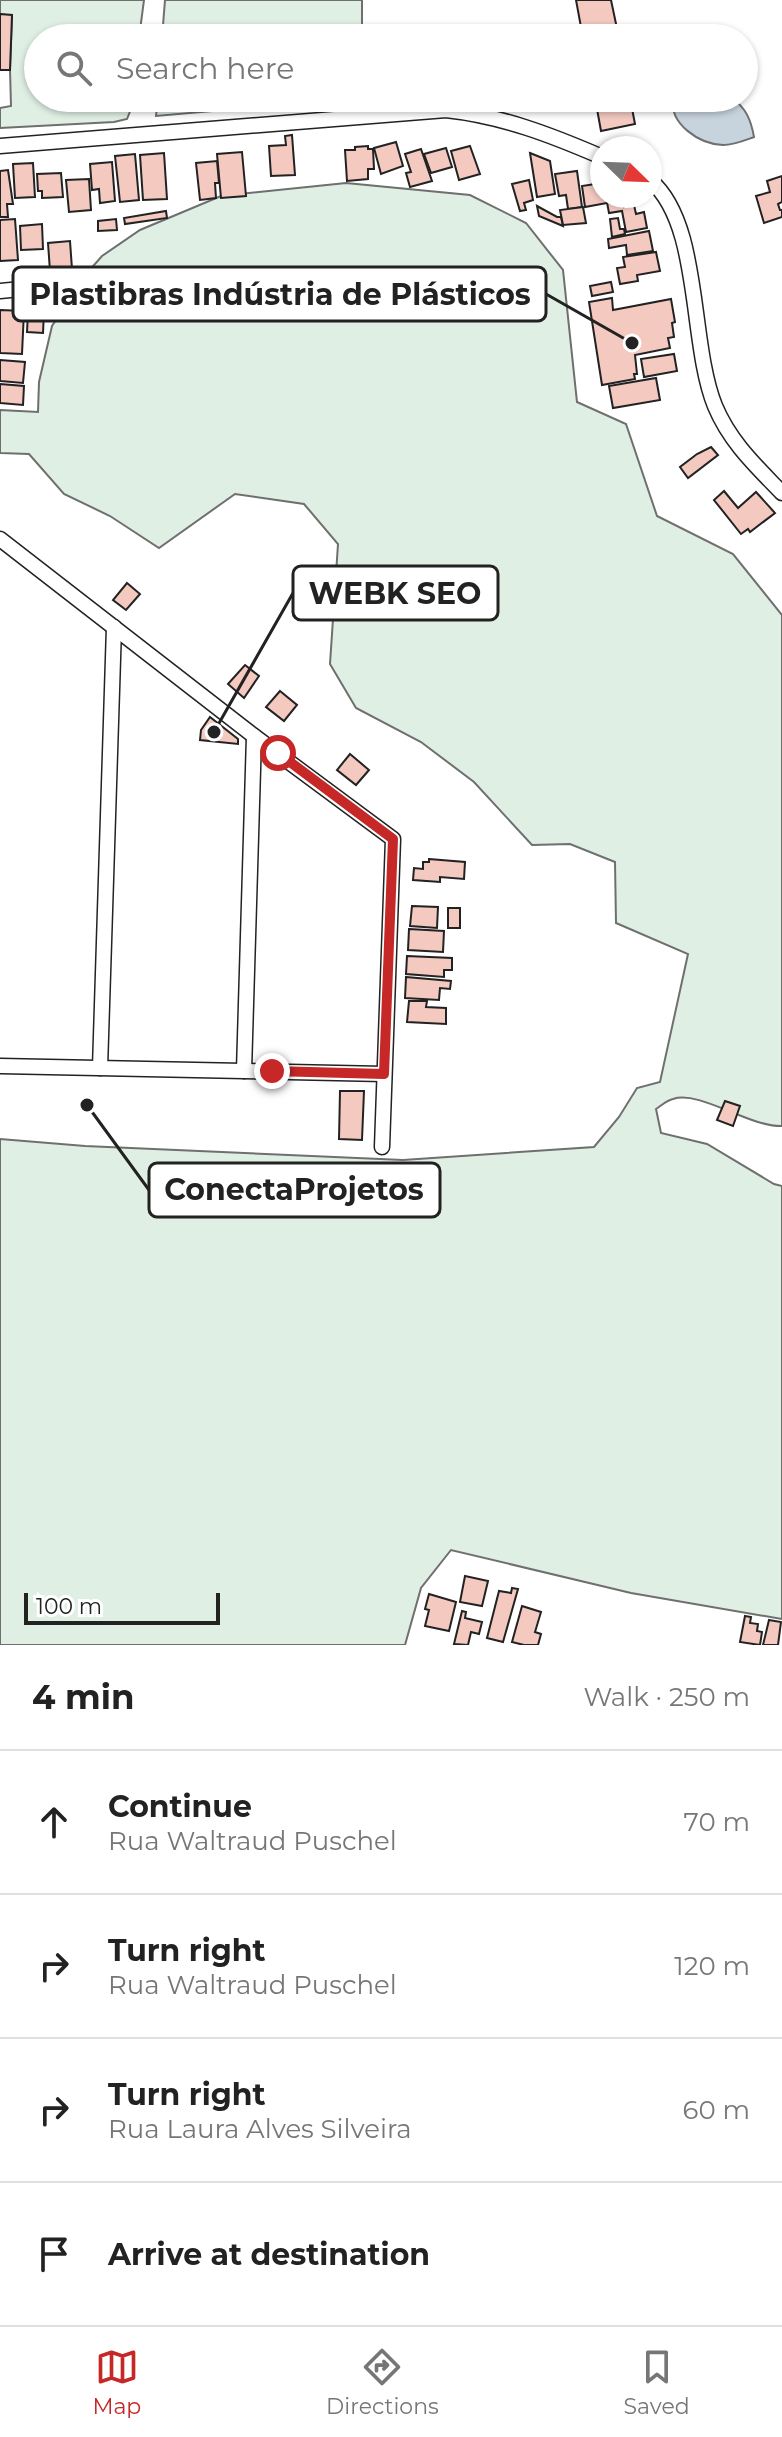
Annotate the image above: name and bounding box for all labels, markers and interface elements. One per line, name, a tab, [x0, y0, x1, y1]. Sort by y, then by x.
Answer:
search box	[24, 24, 758, 112]
icon: search	[52, 46, 96, 90]
text: Search here	[116, 50, 294, 87]
north arrow	[590, 136, 662, 208]
callout: Plastibras Indústria de Plásticos	[13, 267, 546, 321]
text: Plastibras Indústria de Plásticos	[29, 276, 531, 313]
callout: WEBK SEO	[293, 566, 498, 620]
text: WEBK SEO	[309, 575, 481, 612]
route start	[260, 735, 296, 771]
route end	[254, 1053, 290, 1089]
callout: ConectaProjetos	[149, 1163, 440, 1217]
text: ConectaProjetos	[164, 1171, 424, 1208]
scale bar	[24, 1589, 220, 1625]
text: 100 m	[36, 1593, 102, 1620]
text: 4 min	[32, 1676, 134, 1718]
text: Walk · 250 m	[583, 1681, 750, 1713]
text: Continue	[108, 1788, 252, 1825]
icon: ahead	[32, 1800, 76, 1844]
text: 70 m	[684, 1806, 750, 1838]
text: Rua Waltraud Puschel	[108, 1825, 397, 1857]
text: Turn right	[108, 1932, 265, 1969]
icon: right	[32, 1944, 76, 1988]
text: 120 m	[674, 1950, 750, 1982]
text: Rua Waltraud Puschel	[108, 1969, 397, 2001]
text: Turn right	[108, 2076, 265, 2113]
icon: right	[32, 2088, 76, 2132]
text: 60 m	[683, 2094, 750, 2126]
text: Rua Laura Alves Silveira	[108, 2113, 412, 2145]
icon: arrive	[32, 2232, 76, 2276]
text: Arrive at destination	[108, 2236, 430, 2273]
tab: Map	[92, 2345, 141, 2420]
tab: Directions	[326, 2345, 439, 2420]
tab: Saved	[624, 2345, 690, 2420]

